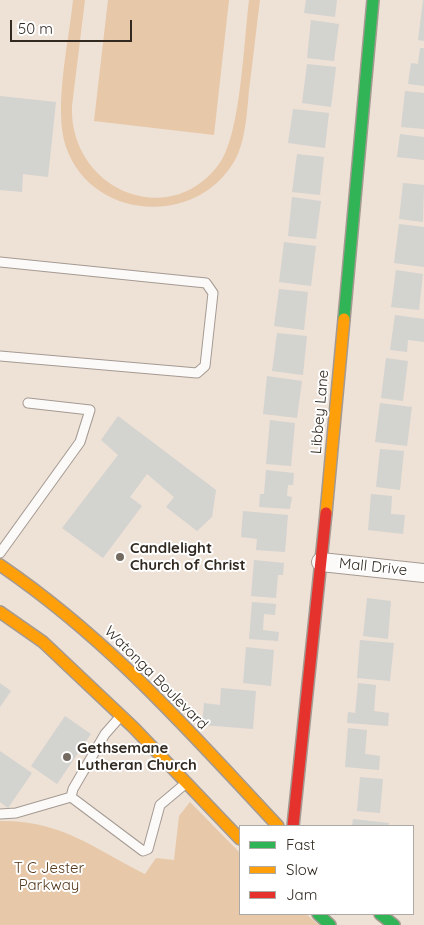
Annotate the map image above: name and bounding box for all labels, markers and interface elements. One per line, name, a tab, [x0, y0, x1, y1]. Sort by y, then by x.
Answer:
scale bar	[12, 10, 135, 42]
text: 50 m	[18, 19, 53, 38]
street label: Libbey Lane	[307, 369, 333, 455]
place label: Candlelight Church of Christ	[130, 539, 246, 574]
marker: Candlelight Church of Christ	[114, 551, 126, 563]
street label: Mall Drive	[338, 554, 408, 580]
street label: Watonga Boulevard	[100, 622, 212, 734]
place label: Gethsemane Lutheran Church	[77, 739, 197, 774]
marker: Gethsemane Lutheran Church	[61, 751, 73, 763]
legend	[239, 825, 414, 915]
text: Fast	[286, 835, 315, 854]
park label: T C Jester Parkway	[14, 859, 84, 894]
text: Slow	[286, 860, 318, 879]
text: Jam	[286, 885, 317, 904]

